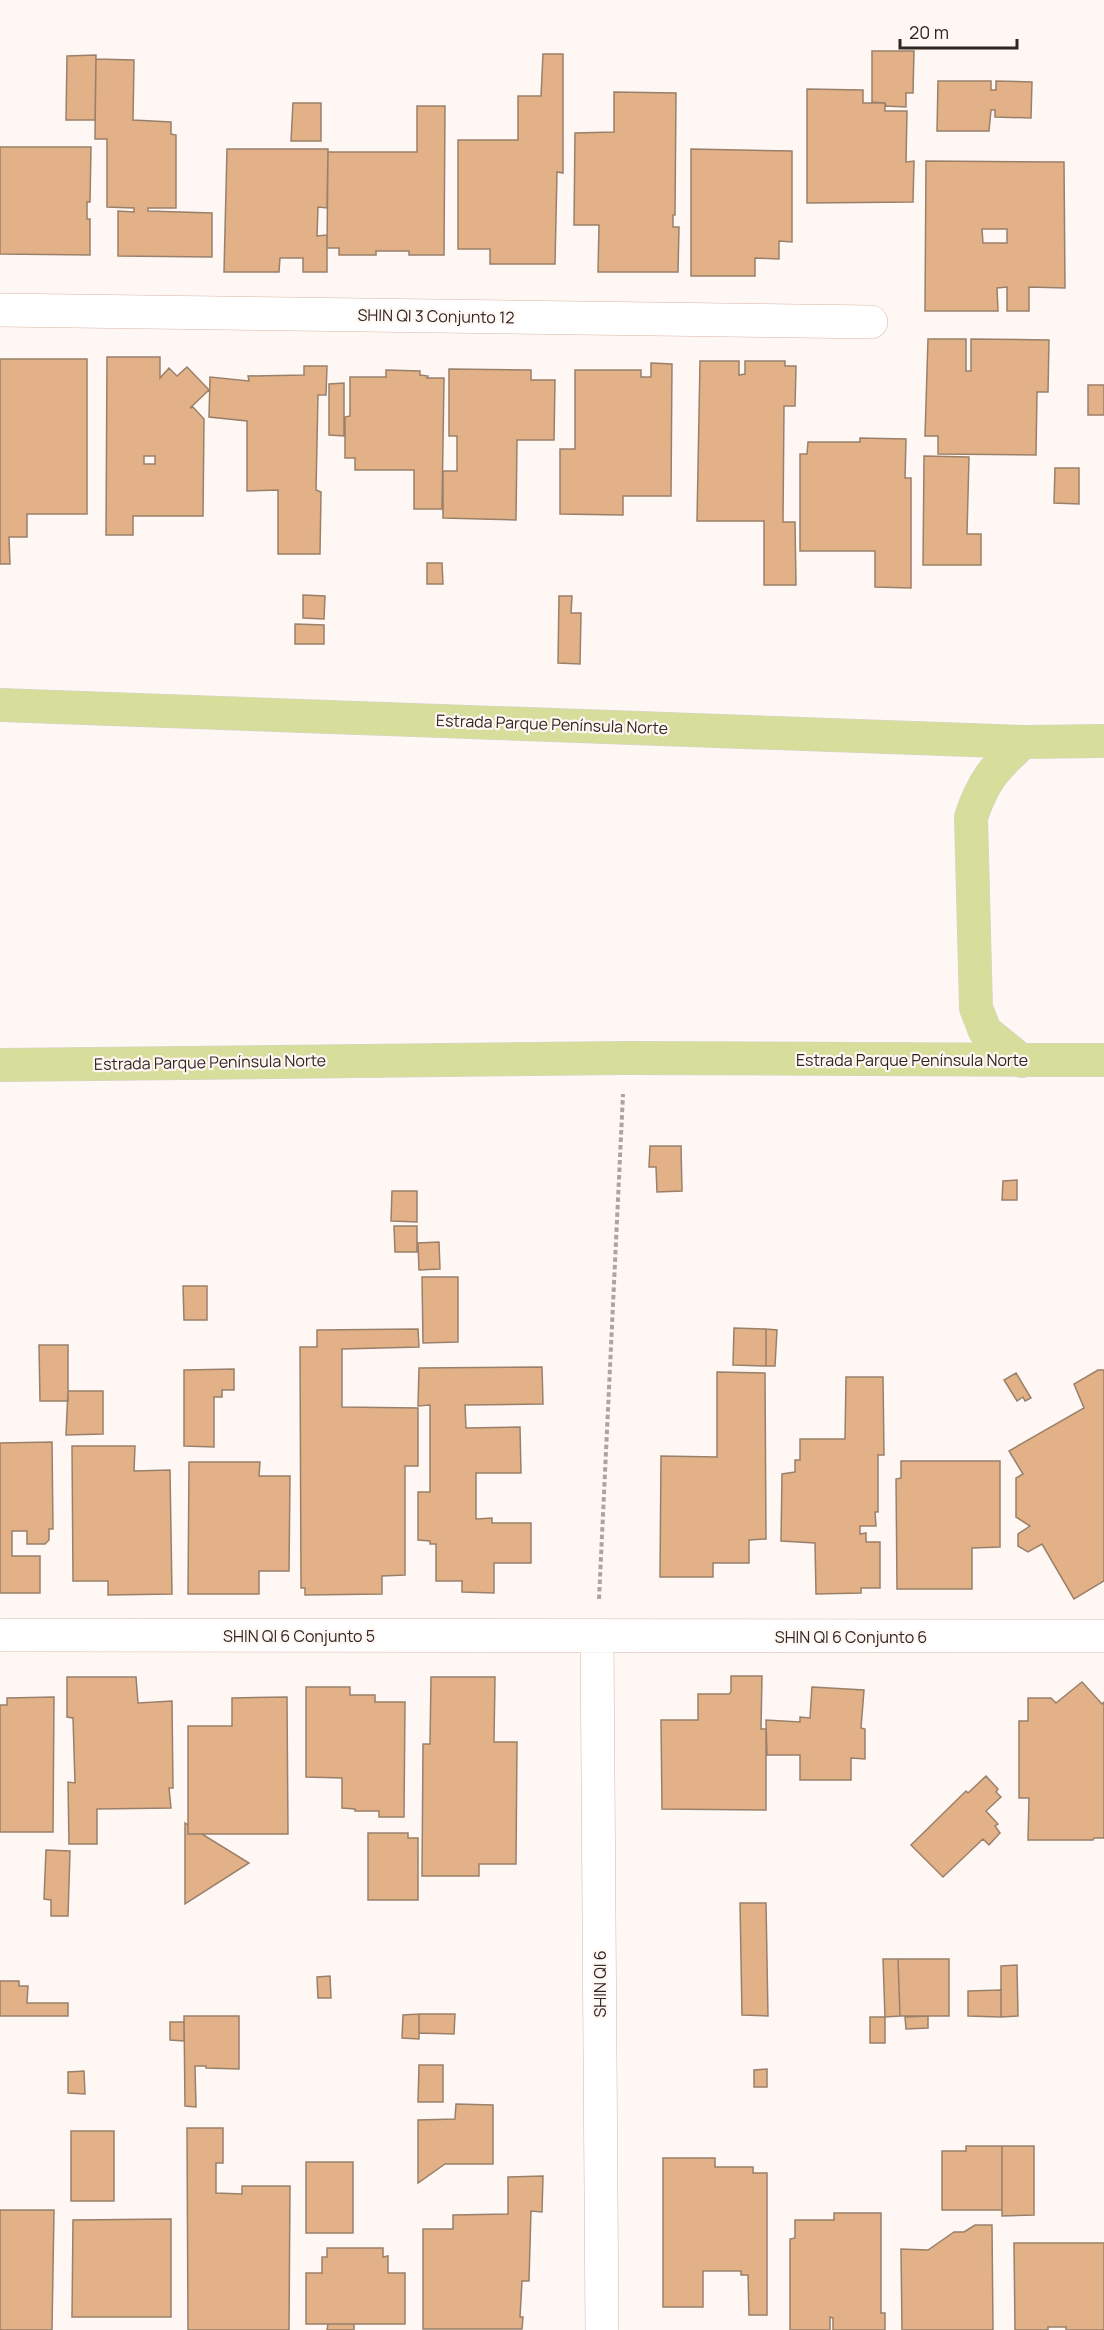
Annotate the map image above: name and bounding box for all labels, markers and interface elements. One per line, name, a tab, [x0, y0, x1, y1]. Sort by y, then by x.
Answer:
scale bar	[900, 12, 1017, 50]
text: 20 m	[909, 20, 949, 44]
street label: SHIN QI 3 Conjunto 12	[357, 304, 515, 328]
street label: Estrada Parque Península Norte	[436, 709, 668, 739]
street label: Estrada Parque Península Norte	[94, 1049, 326, 1075]
street label: Estrada Parque Península Norte	[796, 1049, 1028, 1071]
street label: SHIN QI 6 Conjunto 5	[223, 1625, 375, 1647]
street label: SHIN QI 6 Conjunto 6	[775, 1626, 927, 1648]
street label: SHIN QI 6	[589, 1950, 611, 2018]

